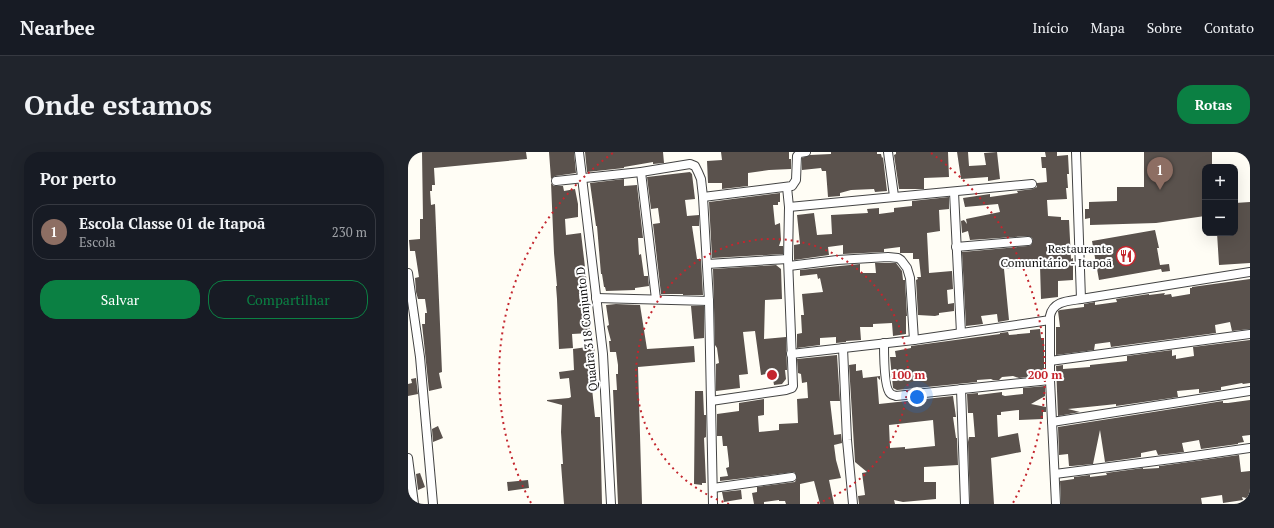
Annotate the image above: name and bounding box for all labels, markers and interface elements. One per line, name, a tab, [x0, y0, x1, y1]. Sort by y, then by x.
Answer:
text: Nearbee	[20, 15, 95, 40]
text: Início	[1033, 18, 1069, 37]
text: Mapa	[1091, 18, 1125, 37]
text: Sobre	[1147, 18, 1182, 37]
text: Contato	[1204, 18, 1254, 37]
button: Rotas	[1177, 85, 1250, 124]
text: Onde estamos	[24, 86, 212, 123]
pin: 1	[1147, 157, 1173, 190]
map controls	[1202, 164, 1238, 236]
button: +	[1202, 164, 1238, 200]
text: Por perto	[40, 167, 116, 190]
button: −	[1202, 200, 1238, 236]
text: Escola Classe 01 de Itapoã	[79, 213, 265, 233]
text: 1	[50, 223, 58, 241]
text: 230 m	[332, 223, 367, 241]
text: Escola	[79, 233, 116, 251]
place label: Restaurante Comunitário - Itapoã	[1000, 241, 1112, 270]
restaurant icon: Restaurante Comunitário - Itapoã	[1115, 245, 1137, 267]
street label: Quadra 318 Conjunto D	[572, 266, 601, 392]
button: Salvar	[40, 280, 200, 319]
button: Compartilhar	[208, 280, 368, 319]
text: 100 m	[891, 367, 925, 382]
text: 200 m	[1028, 367, 1062, 382]
centre of rings	[765, 368, 779, 382]
your location	[907, 387, 927, 407]

